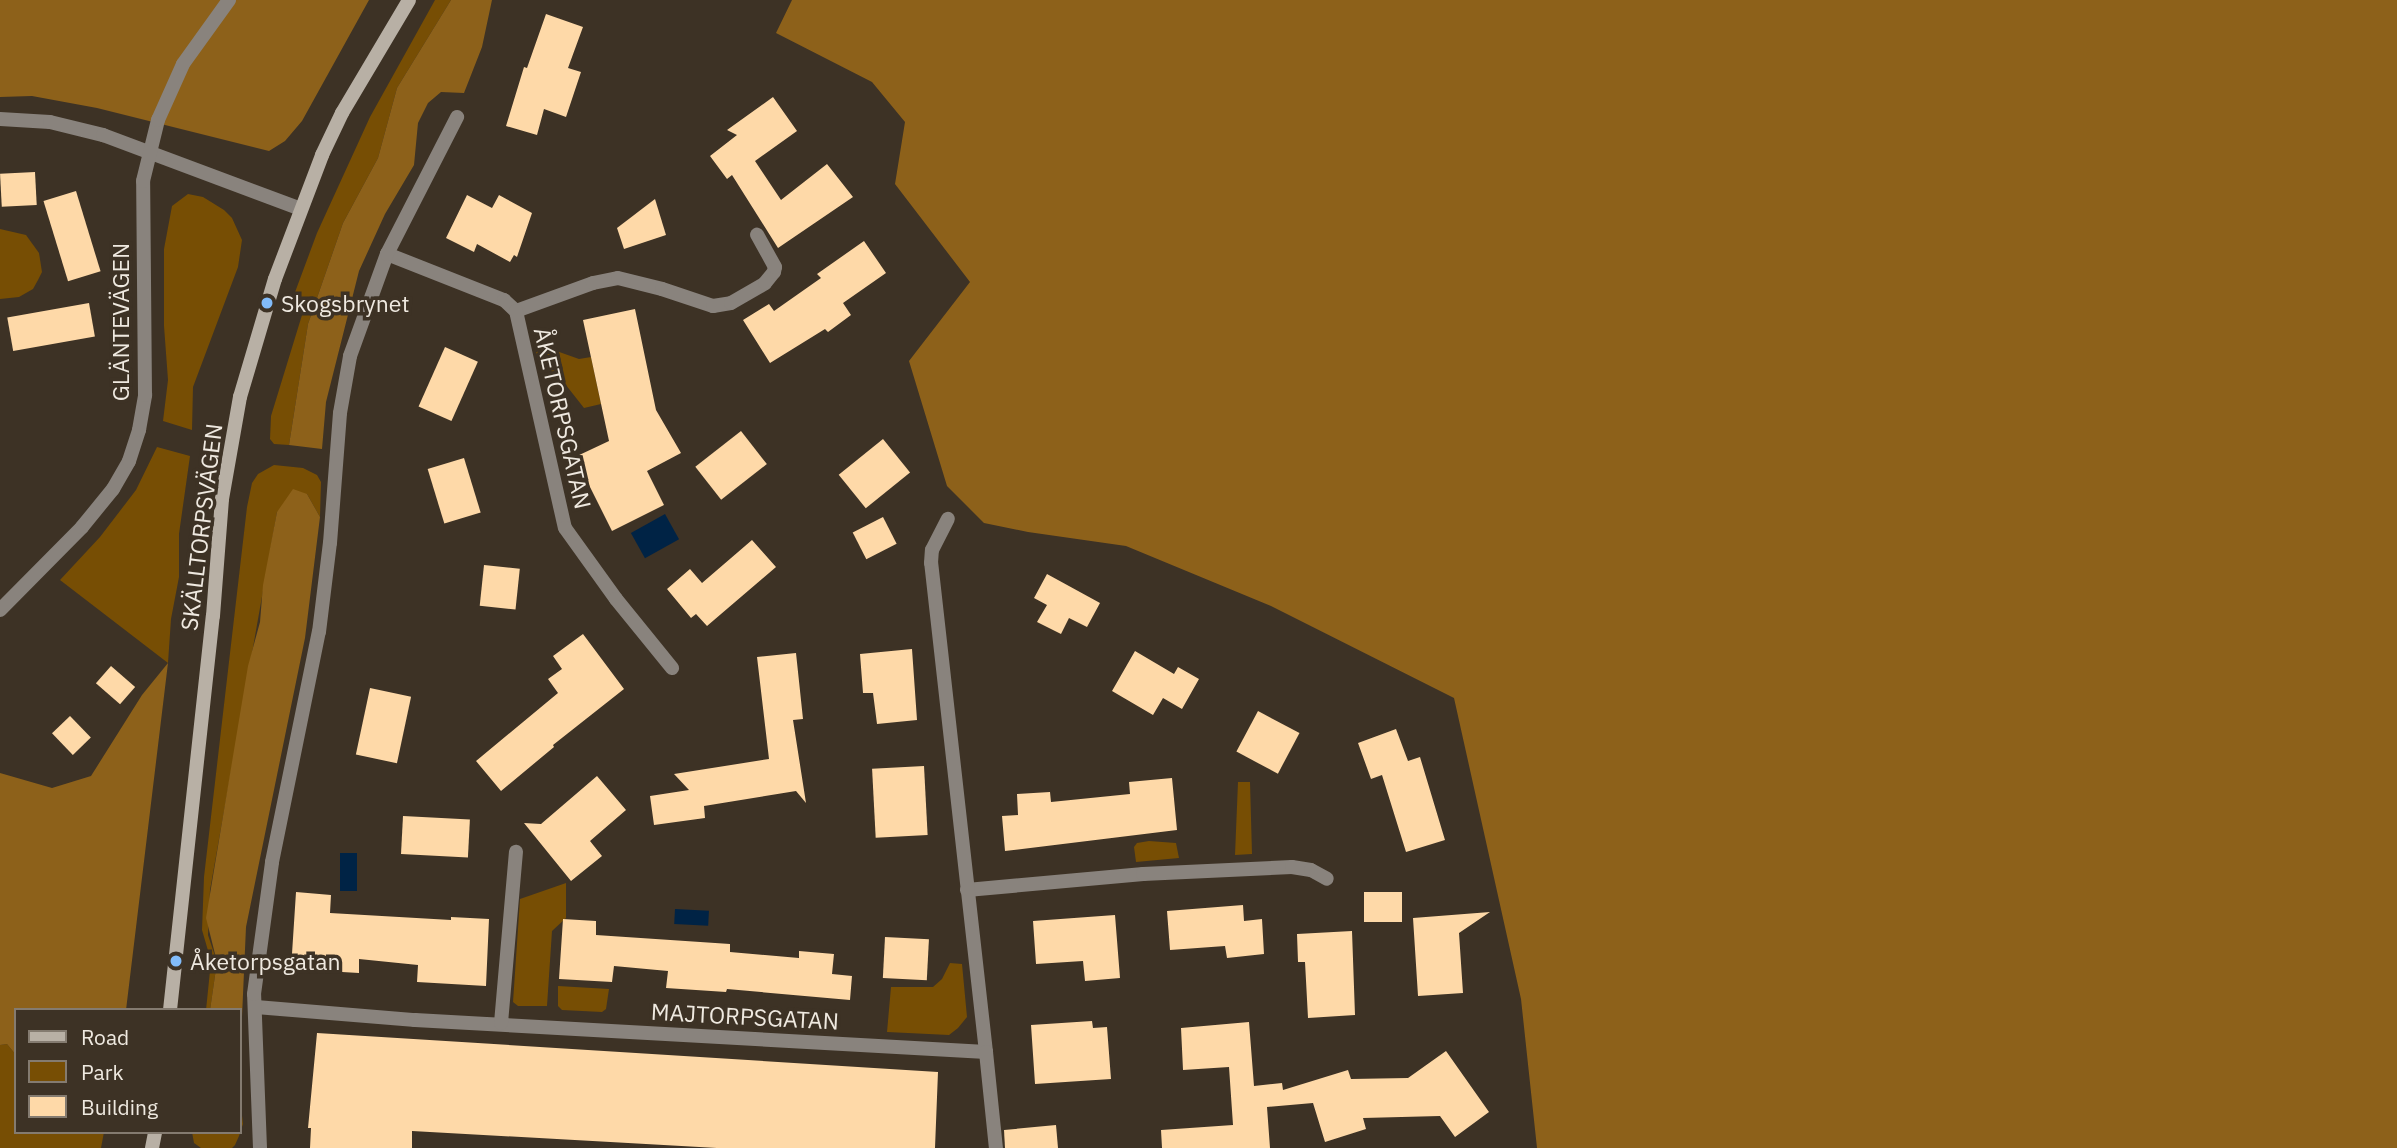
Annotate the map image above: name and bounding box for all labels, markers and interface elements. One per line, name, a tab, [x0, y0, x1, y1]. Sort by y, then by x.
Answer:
street label: GLÄNTEVÄGEN	[106, 243, 134, 401]
place label: Skogsbrynet	[281, 289, 410, 317]
marker: Skogsbrynet	[259, 295, 275, 311]
street label: ÅKETORPSGATAN	[529, 324, 597, 512]
street label: SKÄLLTORPSVÄGEN	[175, 422, 227, 632]
place label: Åketorpsgatan	[190, 947, 340, 975]
marker: Åketorpsgatan	[168, 953, 184, 969]
street label: MAJTORPSGATAN	[650, 997, 840, 1035]
legend	[14, 1008, 242, 1134]
text: Road	[81, 1023, 129, 1051]
text: Park	[81, 1058, 124, 1086]
text: Building	[81, 1093, 158, 1121]

